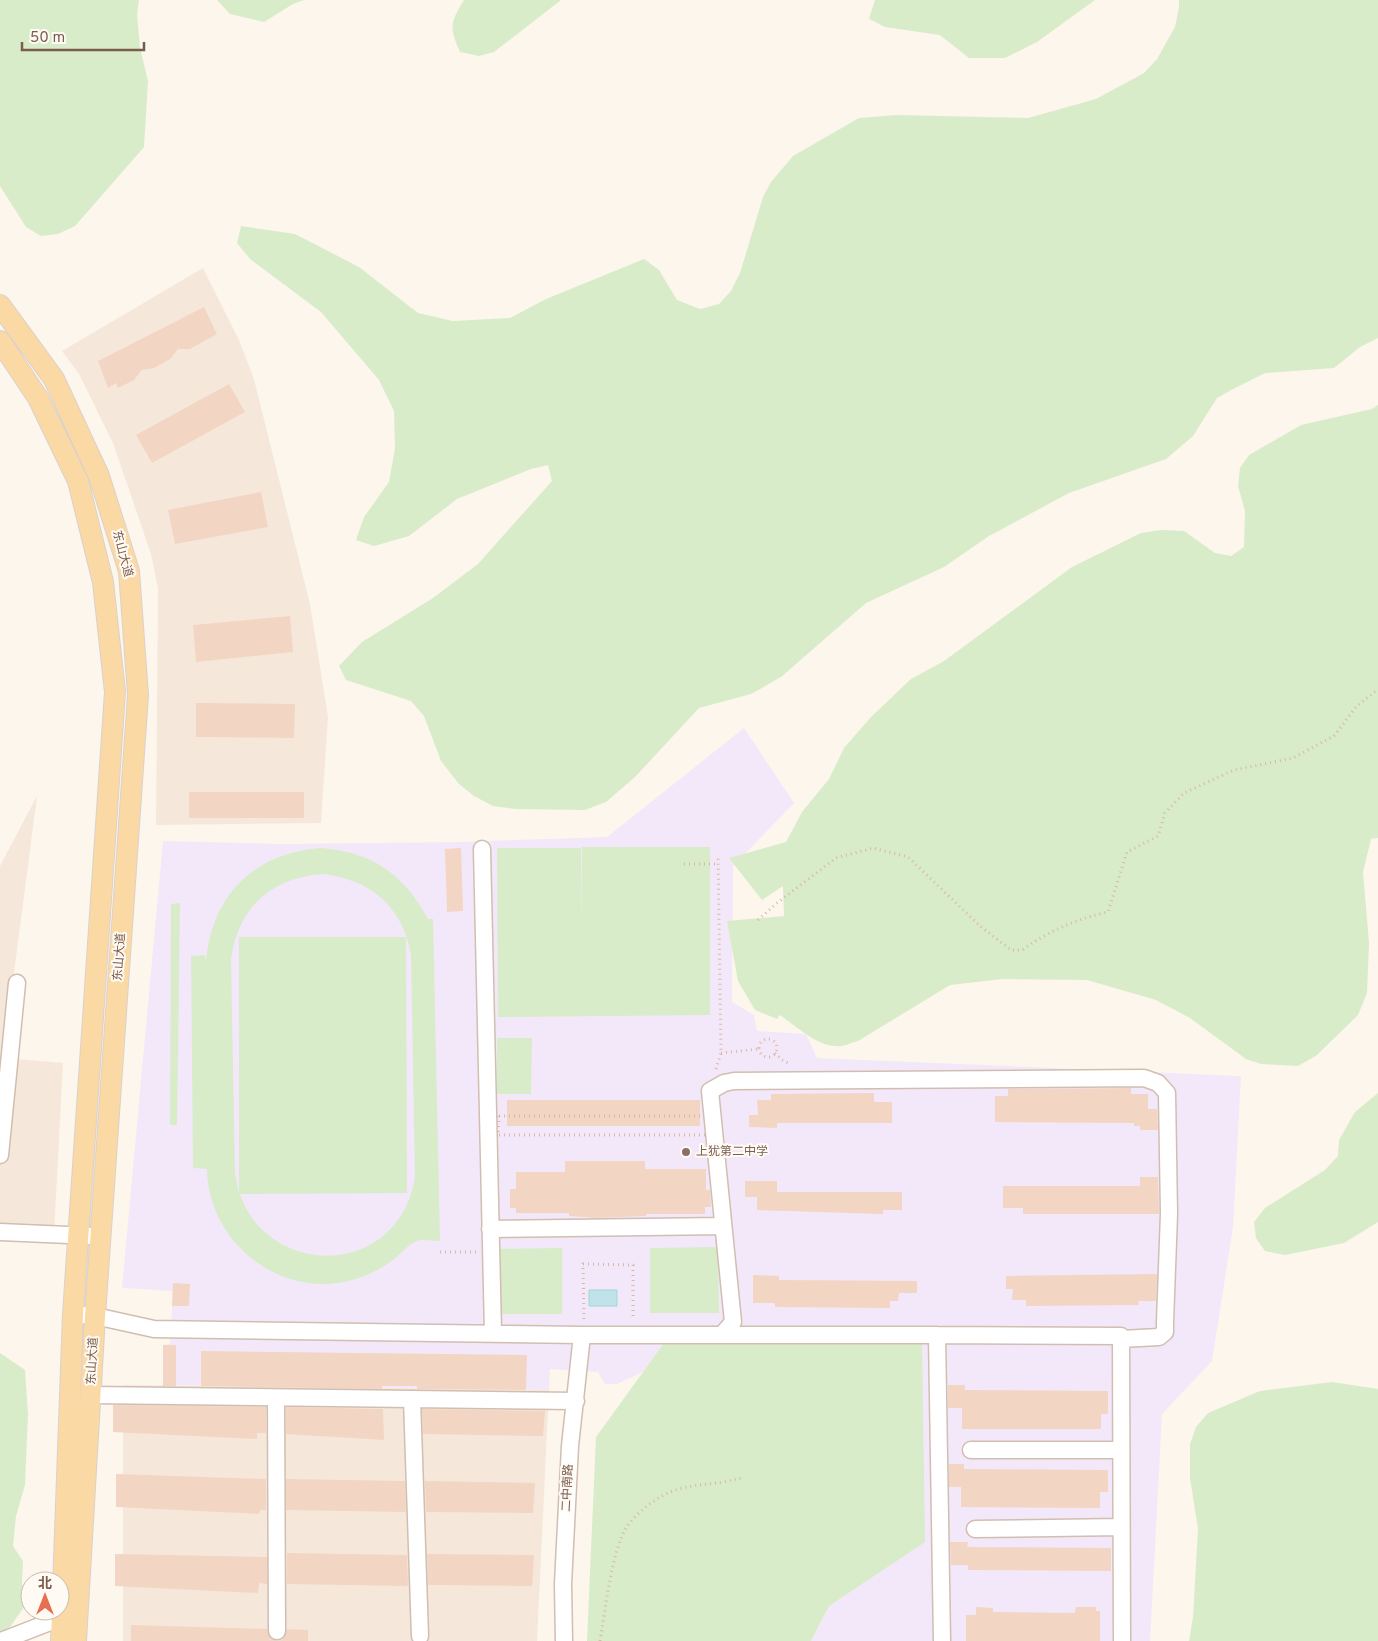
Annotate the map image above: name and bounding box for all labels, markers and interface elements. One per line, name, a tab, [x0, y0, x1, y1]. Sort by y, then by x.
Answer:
scale bar	[22, 20, 145, 52]
text: 50 m	[30, 29, 65, 48]
street label: 东山大道	[108, 529, 136, 579]
street label: 东山大道	[110, 932, 130, 982]
place label: 上犹第二中学	[696, 1144, 768, 1160]
marker: 上犹第二中学	[680, 1146, 692, 1158]
street label: 东山大道	[84, 1337, 102, 1385]
street label: 二中南路	[559, 1464, 577, 1512]
north arrow	[20, 1571, 70, 1621]
text: 北	[38, 1576, 52, 1593]

